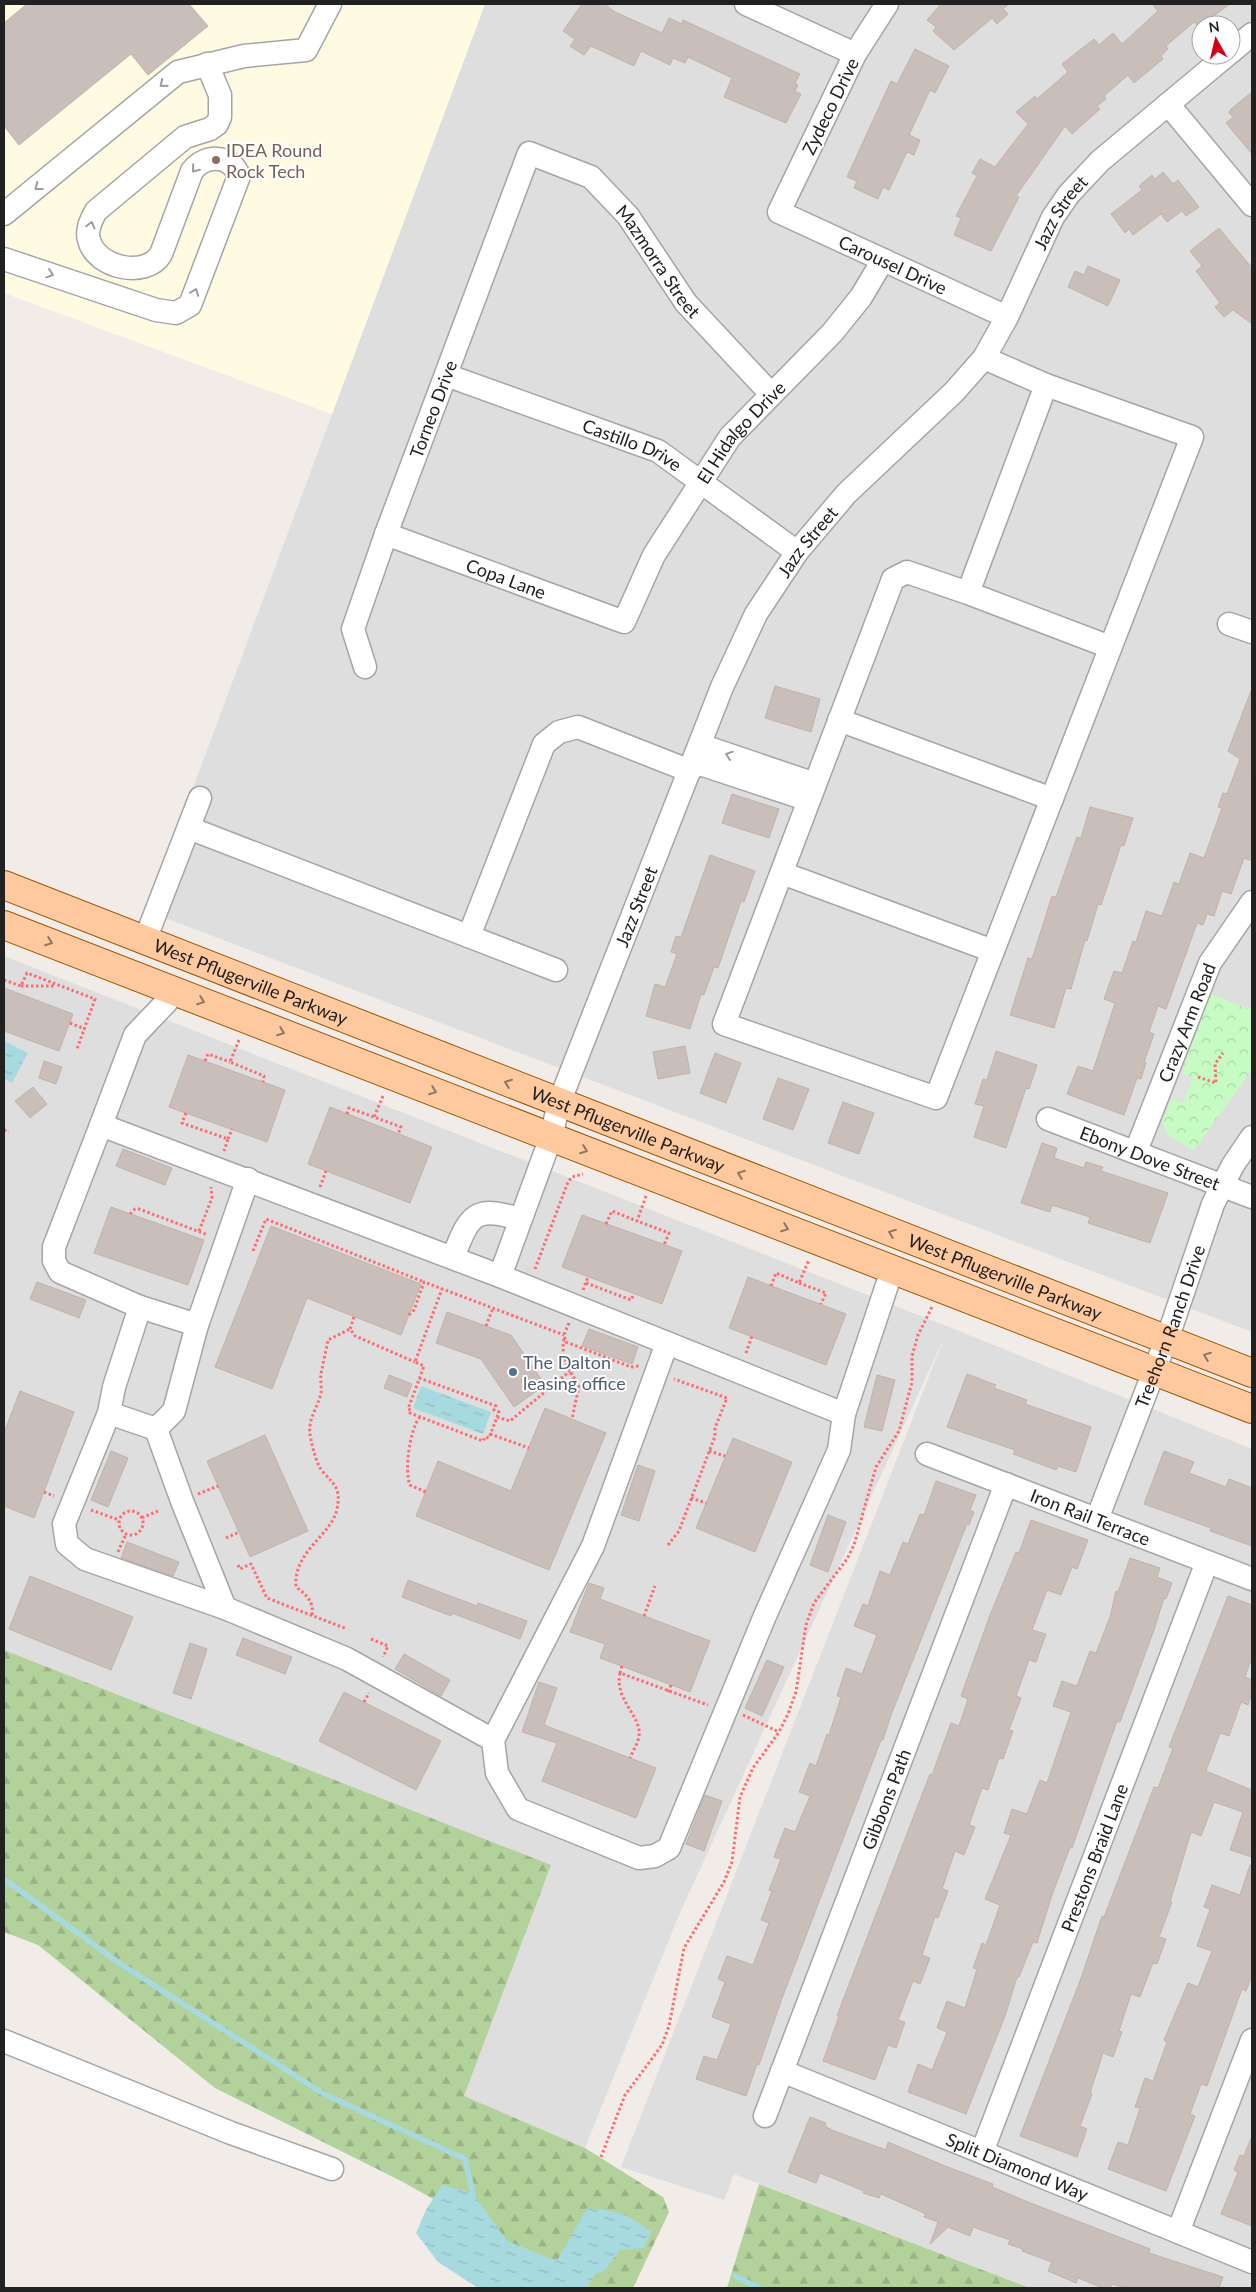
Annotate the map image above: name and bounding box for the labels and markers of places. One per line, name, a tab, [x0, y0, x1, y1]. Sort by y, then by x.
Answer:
place label: IDEA Round Rock Tech	[226, 139, 322, 182]
marker: IDEA Round Rock Tech	[210, 154, 222, 166]
place label: The Dalton leasing office	[523, 1351, 626, 1394]
marker: The Dalton leasing office	[507, 1366, 519, 1378]

